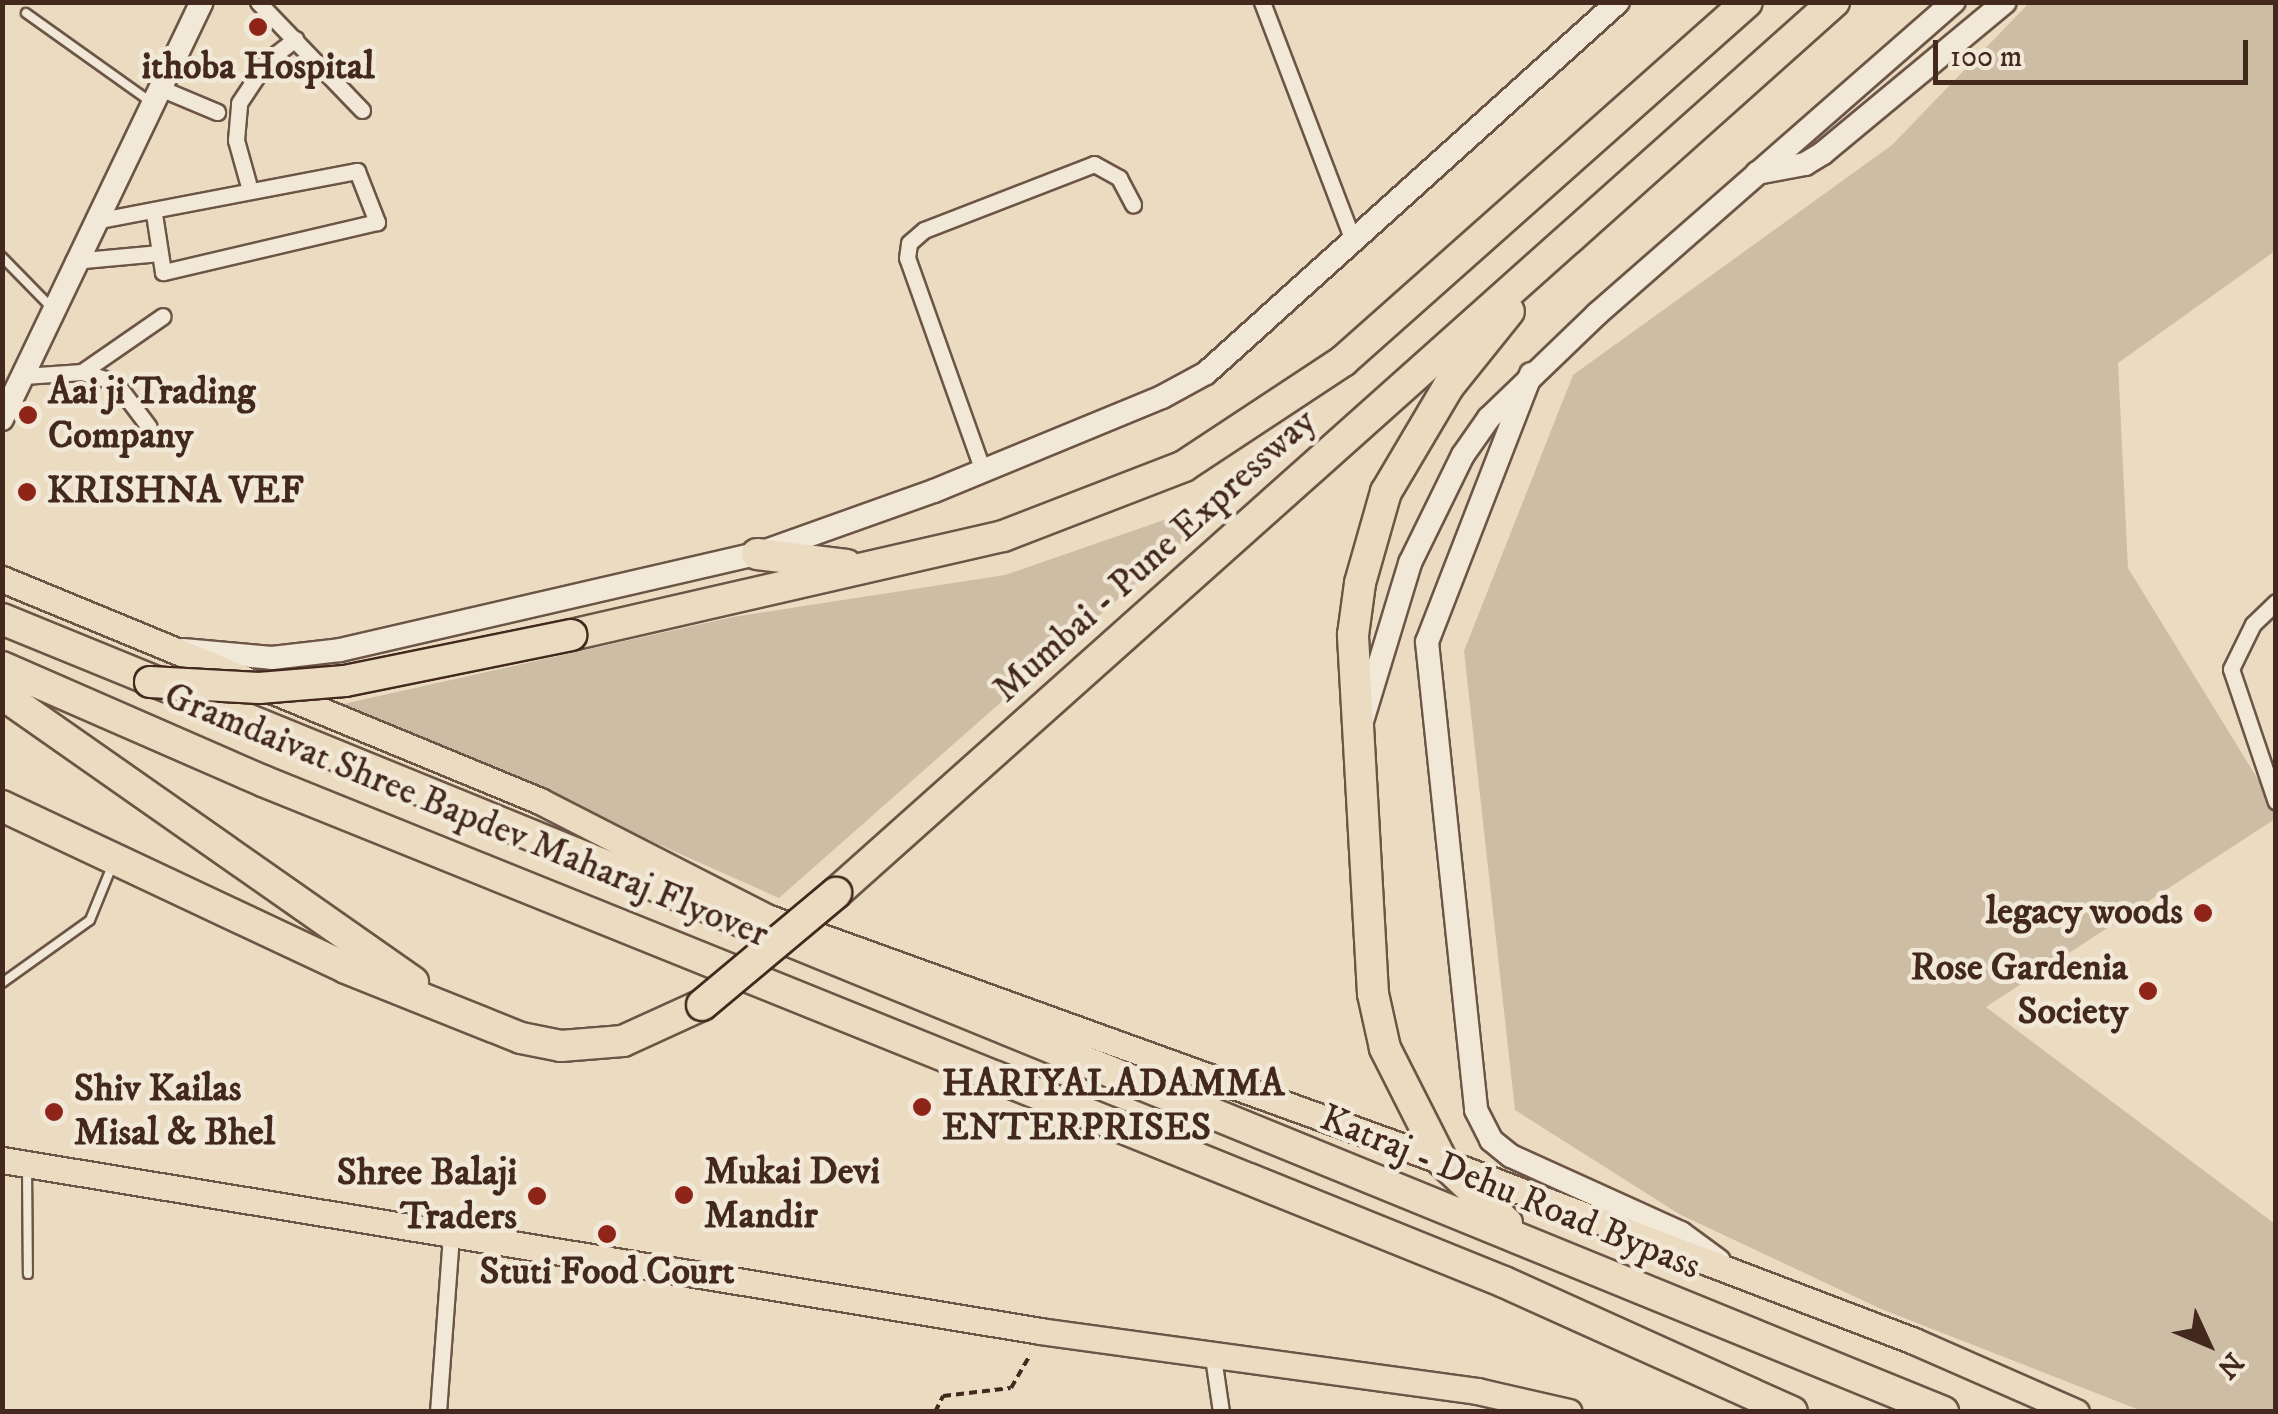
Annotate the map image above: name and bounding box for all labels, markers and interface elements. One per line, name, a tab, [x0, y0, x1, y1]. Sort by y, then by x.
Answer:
marker: ithoba Hospital	[245, 14, 271, 40]
scale bar	[1938, 20, 2253, 82]
text: 100 m	[1950, 39, 2022, 76]
place label: ithoba Hospital	[141, 45, 375, 91]
place label: Aai ji Trading Company	[48, 370, 256, 459]
street label: Mumbai - Pune Expressway	[984, 399, 1326, 713]
marker: Aai ji Trading Company	[17, 404, 39, 426]
place label: KRISHNA VEF	[47, 469, 303, 515]
marker: KRISHNA VEF	[16, 481, 38, 503]
street label: Gramdaivat Shree Bapdev Maharaj Flyover	[157, 674, 775, 958]
place label: legacy woods	[1986, 890, 2183, 936]
marker: legacy woods	[2192, 902, 2214, 924]
place label: Rose Gardenia Society	[1911, 946, 2128, 1036]
marker: Rose Gardenia Society	[2137, 980, 2159, 1002]
place label: HARIYALADAMMA ENTERPRISES	[942, 1062, 1285, 1152]
place label: Shiv Kailas Misal & Bhel	[74, 1067, 275, 1156]
marker: HARIYALADAMMA ENTERPRISES	[911, 1096, 933, 1118]
street label: Katraj - Dehu Road Bypass	[1313, 1096, 1707, 1290]
marker: Shiv Kailas Misal & Bhel	[43, 1101, 65, 1123]
place label: Mukai Devi Mandir	[704, 1150, 880, 1240]
place label: Shree Balaji Traders	[337, 1151, 517, 1240]
marker: Mukai Devi Mandir	[673, 1184, 695, 1206]
marker: Shree Balaji Traders	[526, 1185, 548, 1207]
marker: Stuti Food Court	[596, 1223, 618, 1245]
place label: Stuti Food Court	[479, 1250, 735, 1296]
north arrow	[2158, 1294, 2258, 1394]
text: N	[2209, 1345, 2251, 1386]

